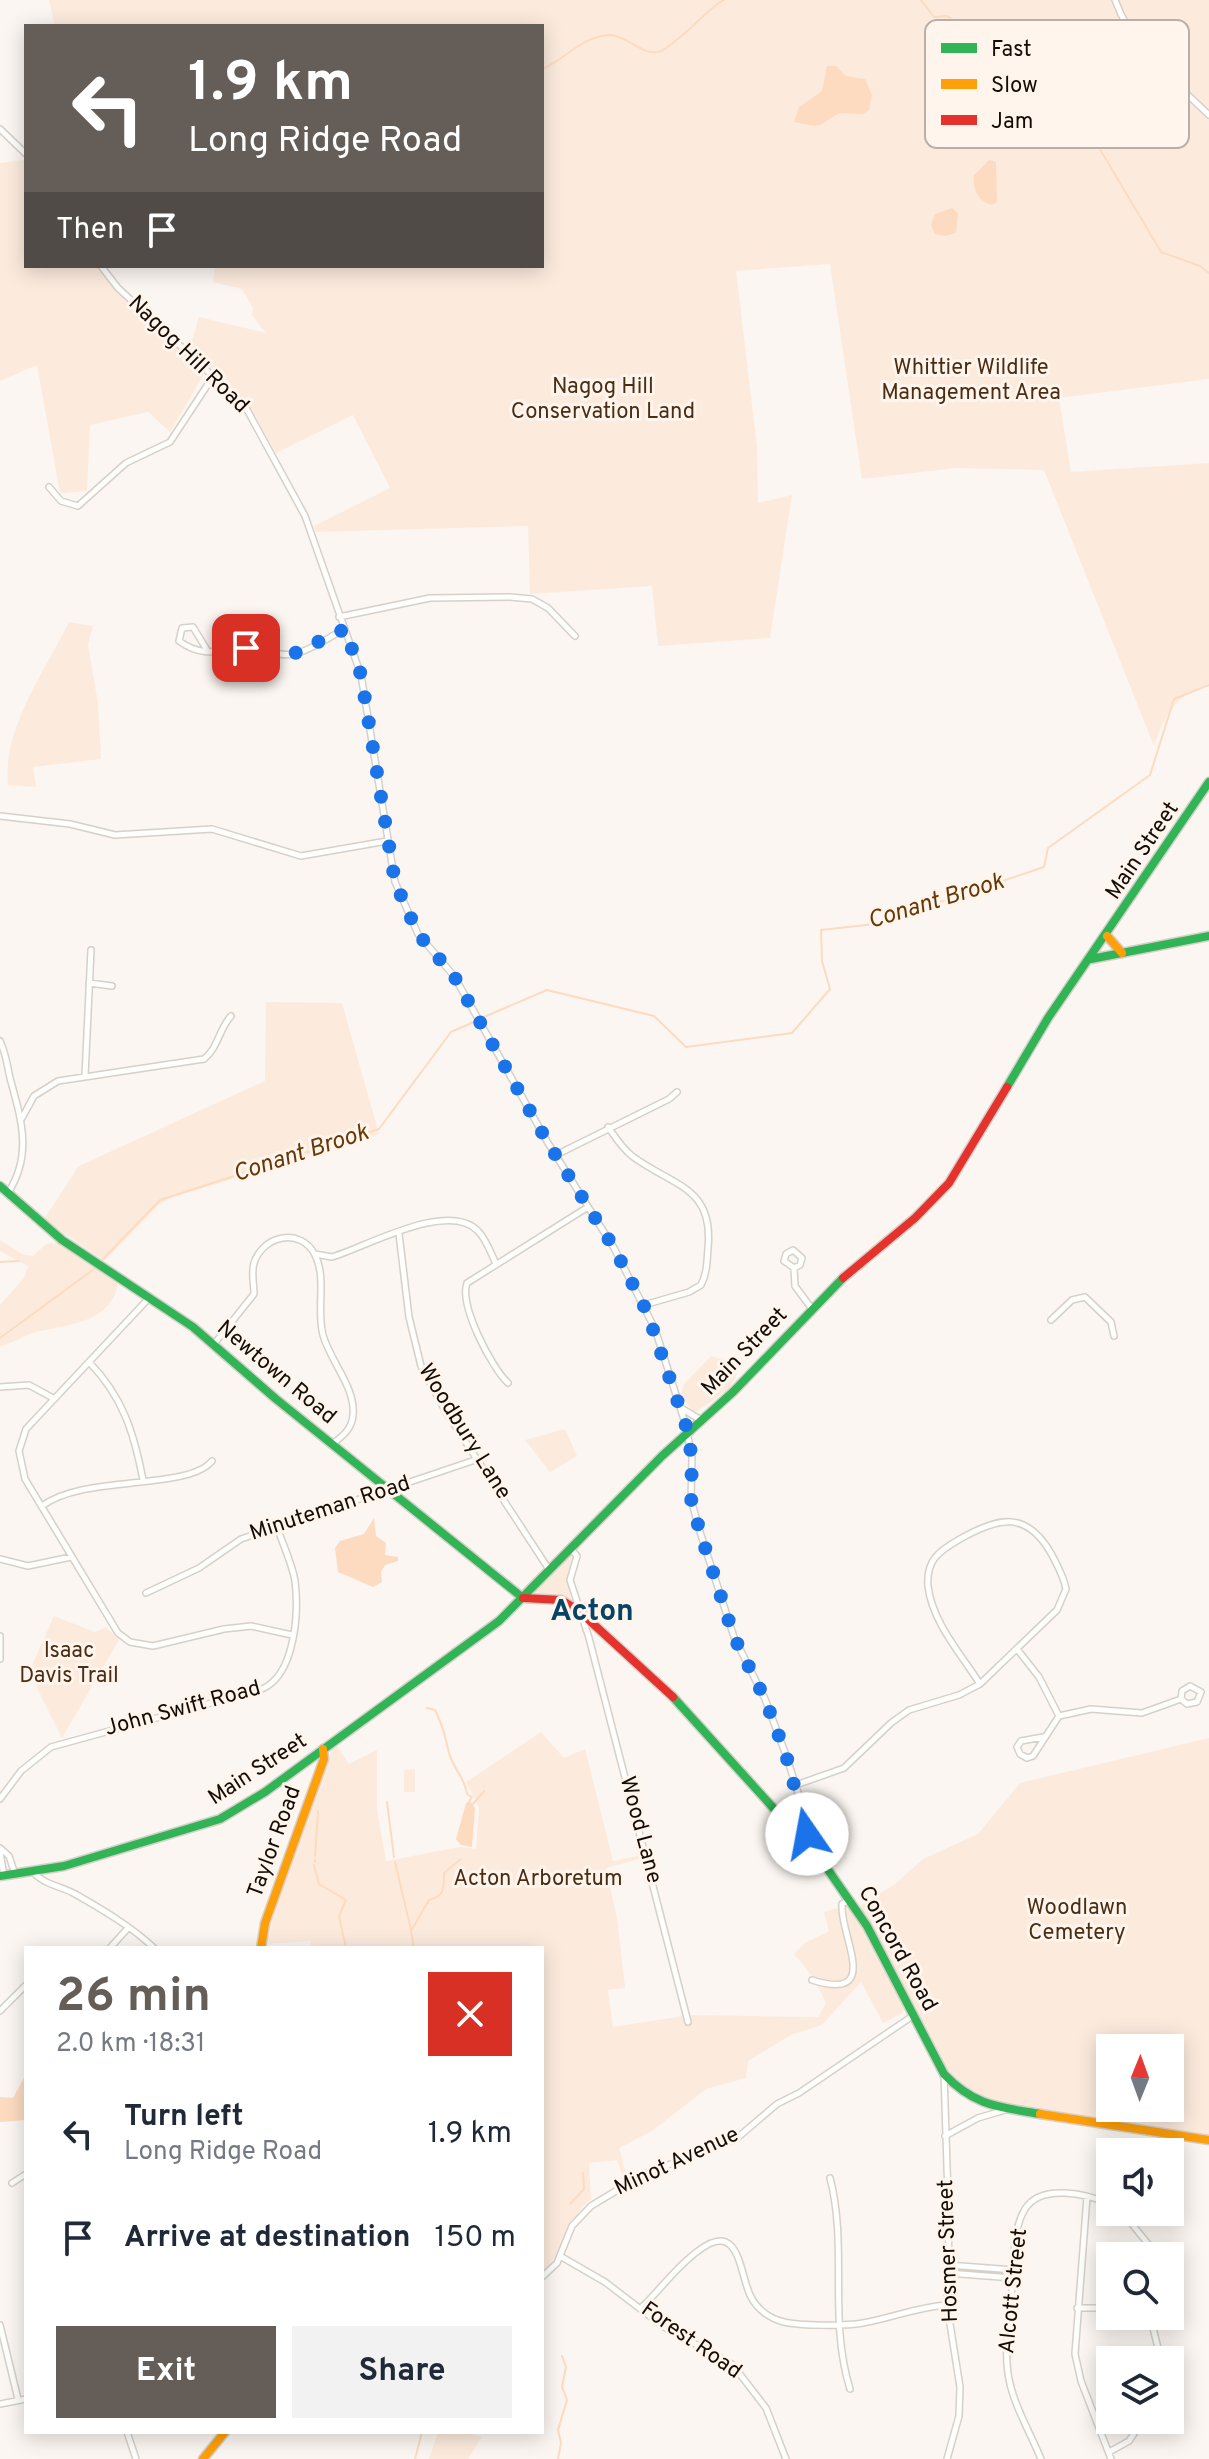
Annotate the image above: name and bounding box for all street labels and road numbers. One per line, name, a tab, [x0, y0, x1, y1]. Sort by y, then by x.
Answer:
street label: Nagog Hill Road	[122, 290, 254, 420]
street label: Main Street	[1100, 797, 1186, 905]
street label: Main Street	[696, 1302, 794, 1402]
street label: Newtown Road	[211, 1315, 341, 1431]
street label: Woodbury Lane	[412, 1359, 516, 1505]
street label: Minuteman Road	[246, 1470, 414, 1548]
street label: John Swift Road	[102, 1675, 264, 1743]
street label: Main Street	[204, 1728, 312, 1812]
street label: Wood Lane	[613, 1774, 667, 1886]
street label: Taylor Road	[242, 1782, 308, 1902]
street label: Concord Road	[851, 1882, 943, 2016]
street label: Minot Avenue	[610, 2121, 744, 2203]
street label: Hosmer Street	[933, 2179, 965, 2323]
street label: Alcott Street	[994, 2227, 1034, 2355]
street label: Forest Road	[635, 2296, 747, 2386]

